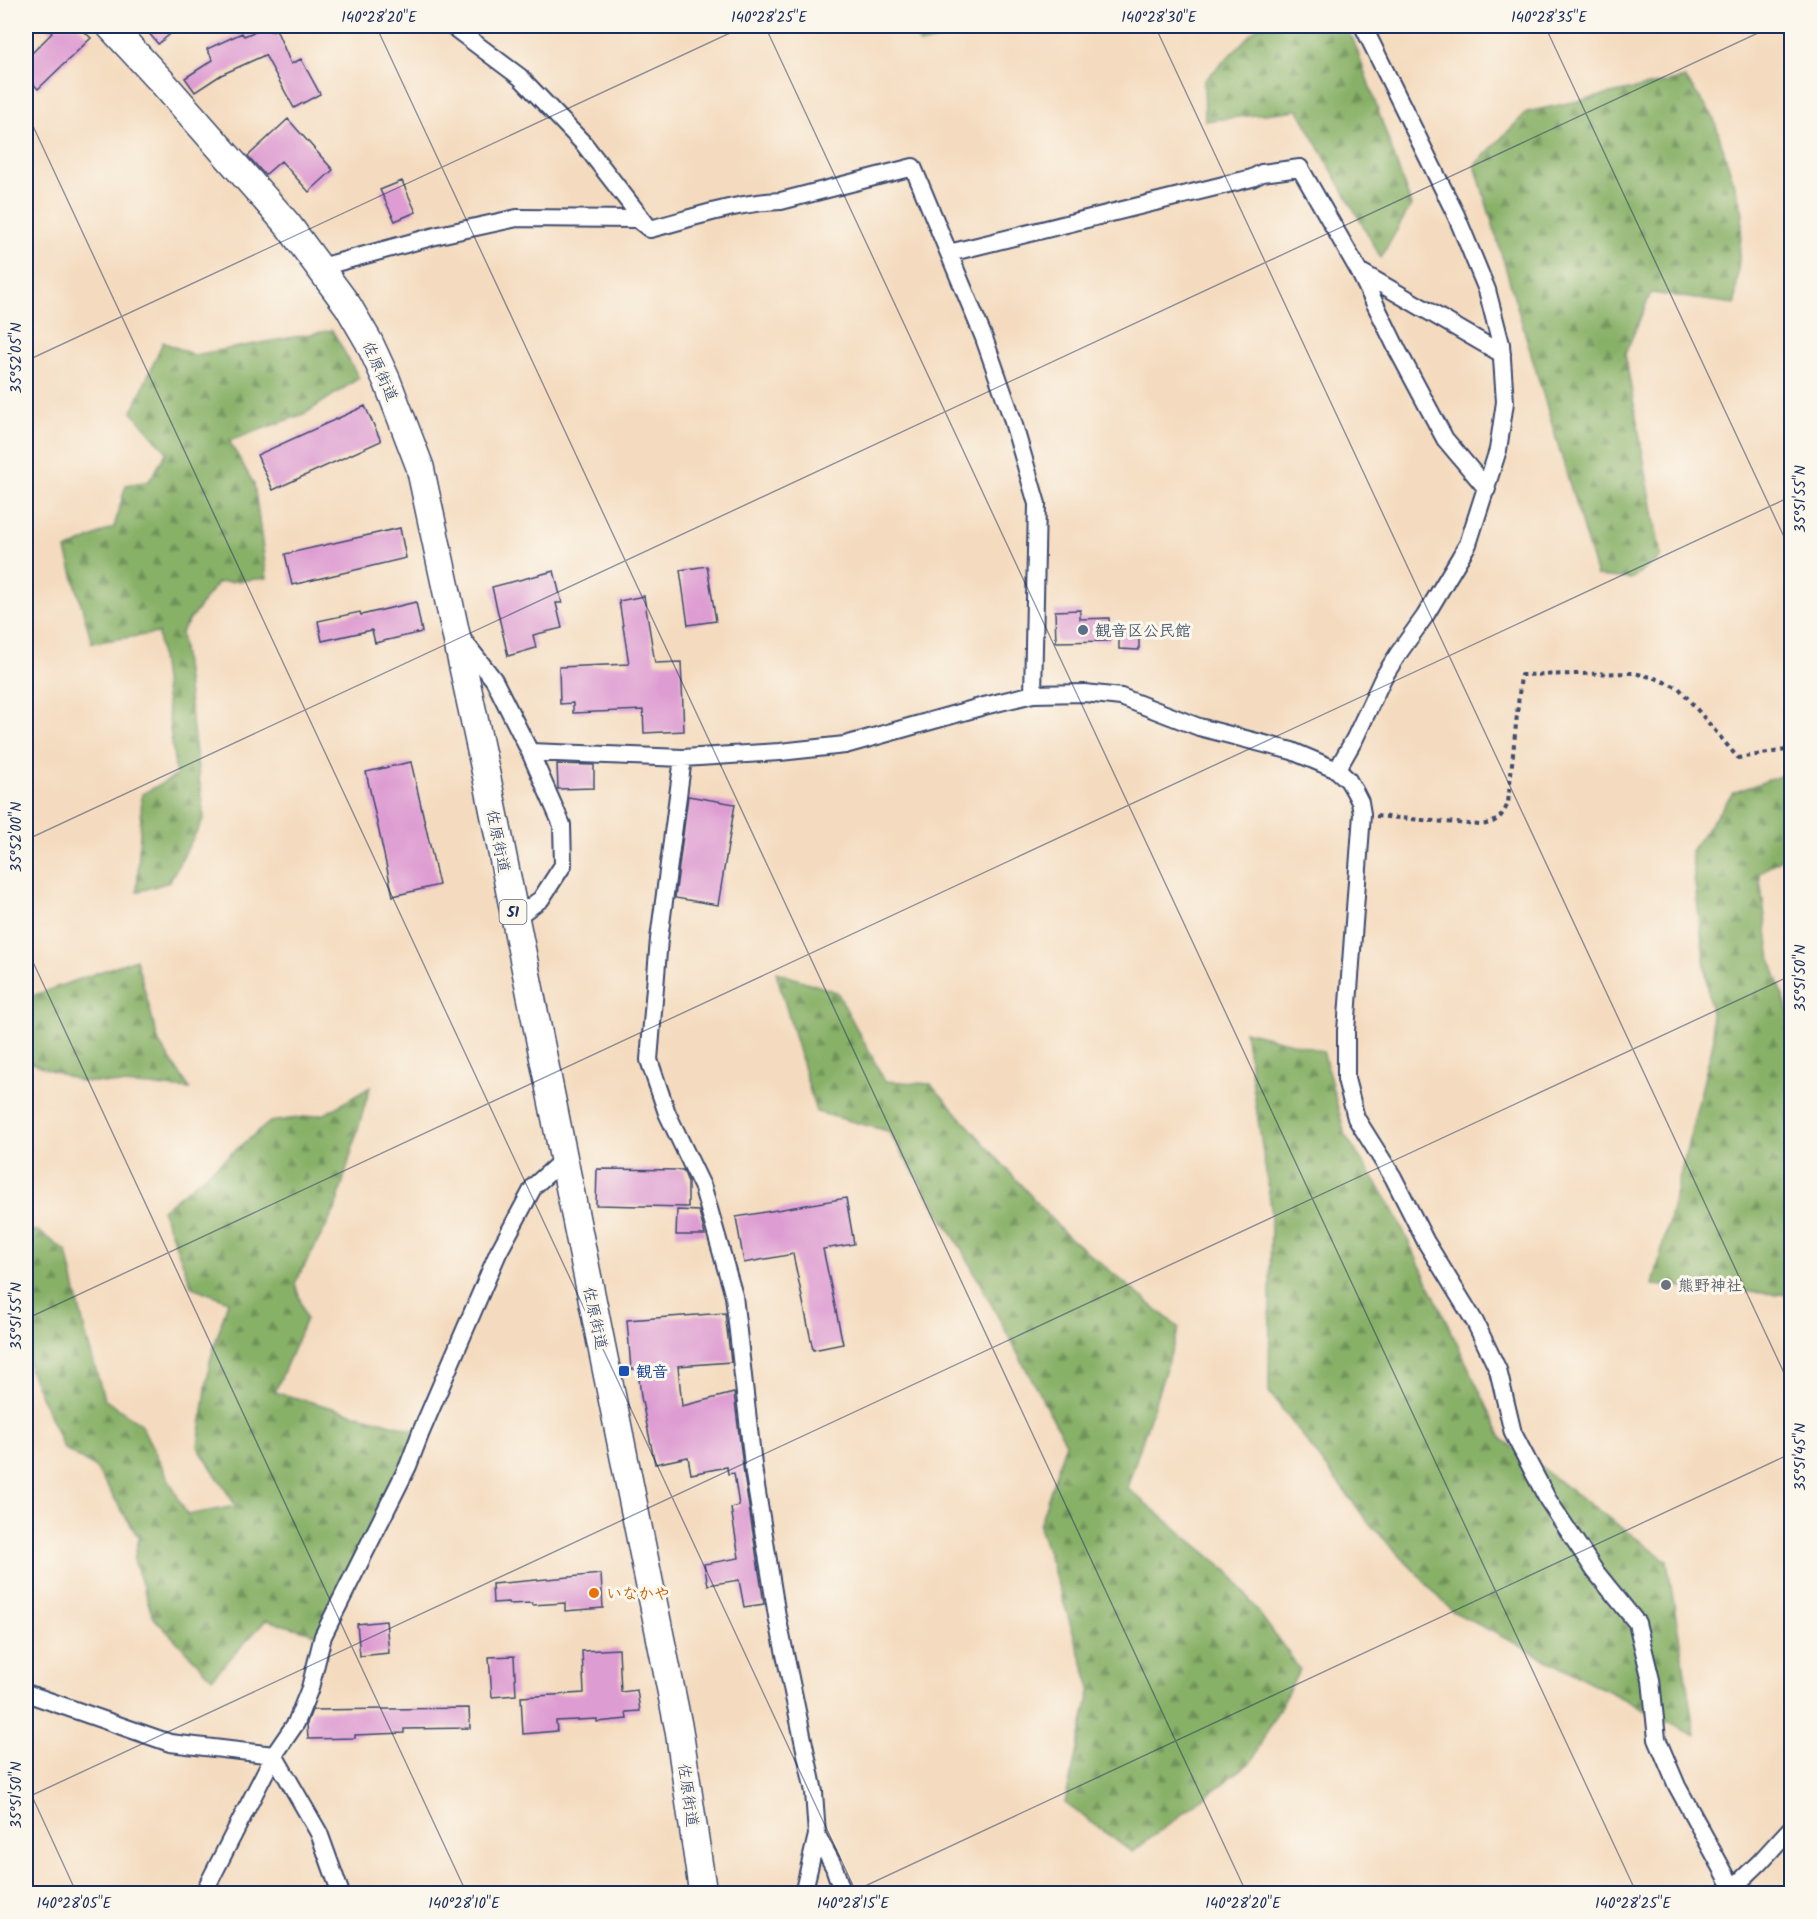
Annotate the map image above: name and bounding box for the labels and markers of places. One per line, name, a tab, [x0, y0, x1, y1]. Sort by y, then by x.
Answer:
place label: 観音区公民館	[1095, 619, 1191, 644]
marker: 観音区公民館	[1076, 623, 1090, 637]
place label: 熊野神社	[1678, 1274, 1742, 1299]
marker: 熊野神社	[1659, 1278, 1673, 1292]
place label: 観音	[636, 1360, 668, 1385]
marker: 観音	[617, 1364, 631, 1378]
place label: いなかや	[606, 1582, 670, 1607]
marker: いなかや	[587, 1586, 601, 1600]

